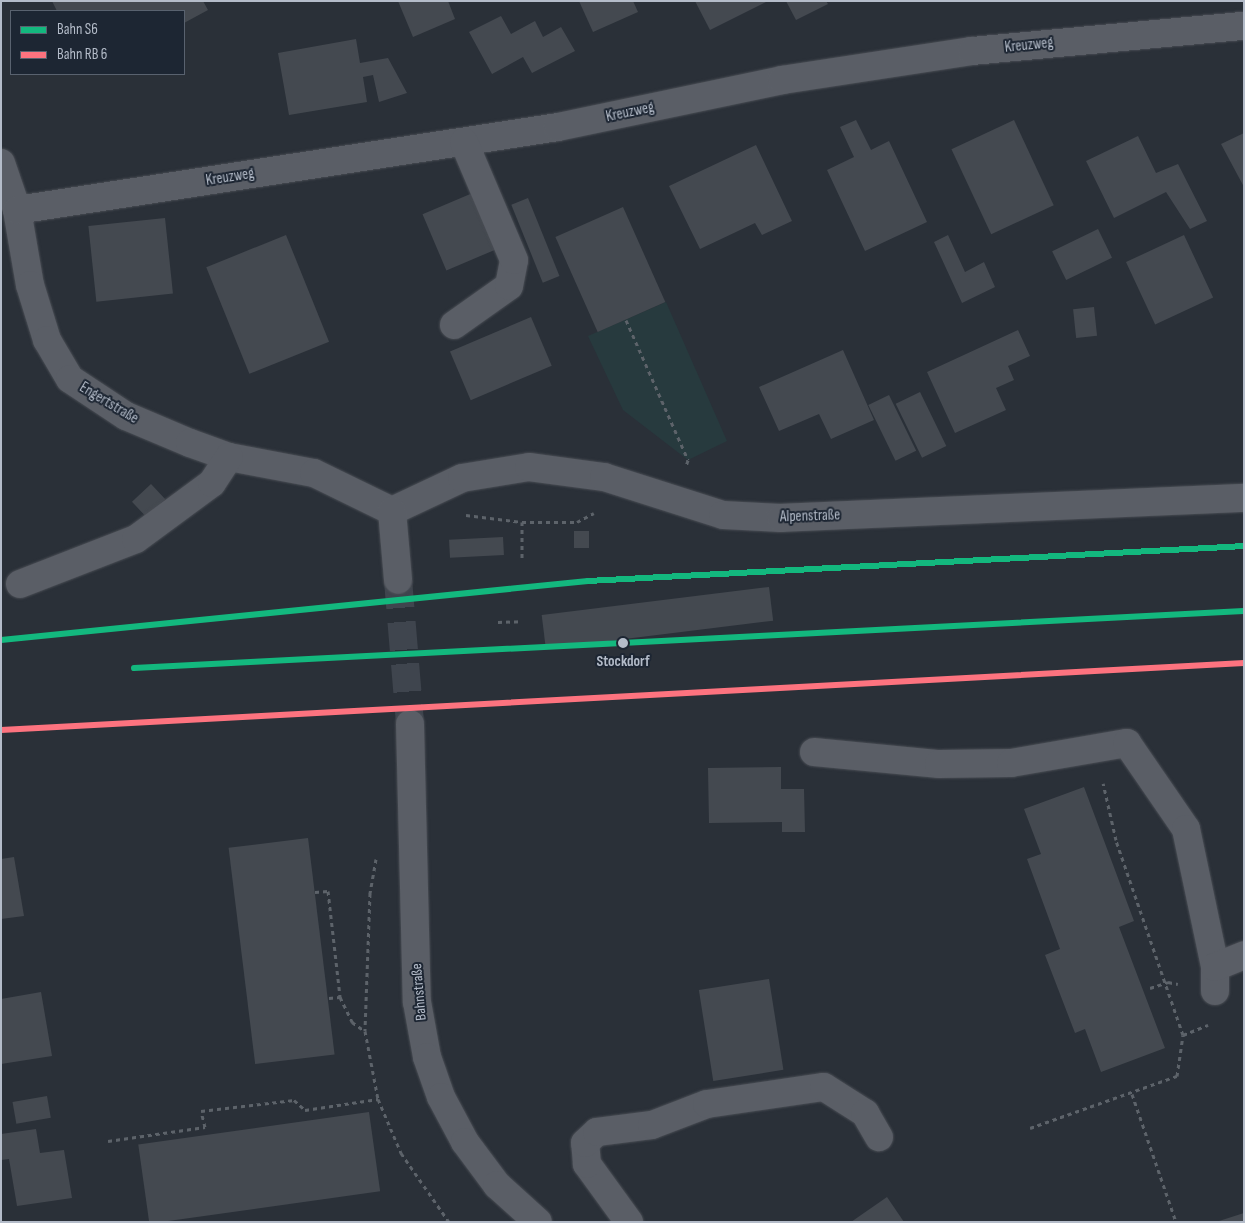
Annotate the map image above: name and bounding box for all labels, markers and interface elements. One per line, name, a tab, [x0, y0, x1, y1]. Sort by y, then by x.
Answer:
legend	[10, 10, 185, 75]
text: Bahn S6	[57, 20, 98, 39]
street label: Kreuzweg	[1004, 33, 1054, 57]
text: Bahn RB 6	[57, 45, 107, 64]
street label: Kreuzweg	[604, 98, 656, 126]
street label: Kreuzweg	[204, 164, 256, 190]
street label: Engertstraße	[76, 378, 142, 428]
street label: Alpenstraße	[780, 506, 840, 526]
marker: Stockdorf	[615, 635, 631, 651]
place label: Stockdorf	[596, 653, 650, 671]
street label: Bahnstraße	[408, 963, 430, 1021]

